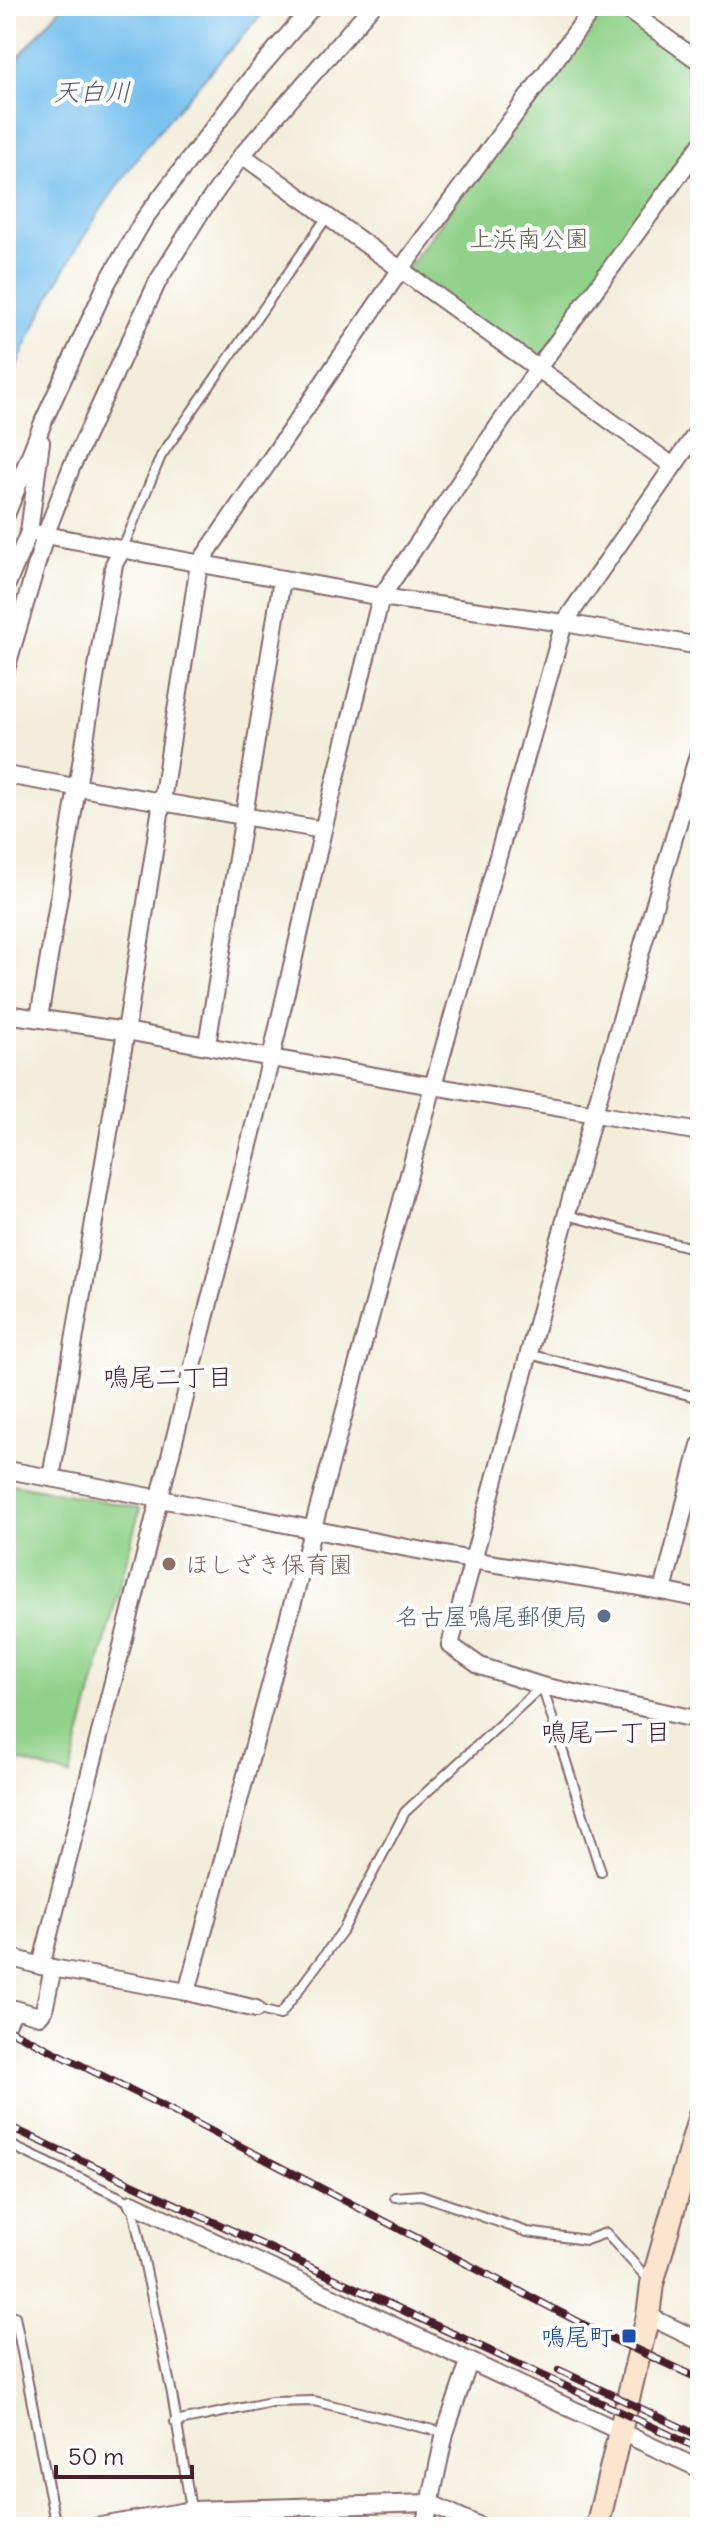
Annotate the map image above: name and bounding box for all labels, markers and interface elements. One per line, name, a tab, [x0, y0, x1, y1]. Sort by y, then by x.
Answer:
water label: 天白川	[53, 75, 131, 108]
park label: 上浜南公園	[469, 223, 589, 253]
district label: 鳴尾二丁目	[103, 1360, 233, 1393]
place label: ほしざき保育園	[185, 1549, 353, 1579]
marker: ほしざき保育園	[160, 1555, 178, 1573]
place label: 名古屋鳴尾郵便局	[396, 1601, 588, 1631]
marker: 名古屋鳴尾郵便局	[595, 1607, 613, 1625]
district label: 鳴尾一丁目	[541, 1715, 671, 1748]
place label: 鳴尾町	[541, 2321, 613, 2351]
marker: 鳴尾町	[620, 2327, 638, 2345]
scale bar	[56, 2429, 192, 2479]
text: 50 m	[68, 2441, 124, 2471]

